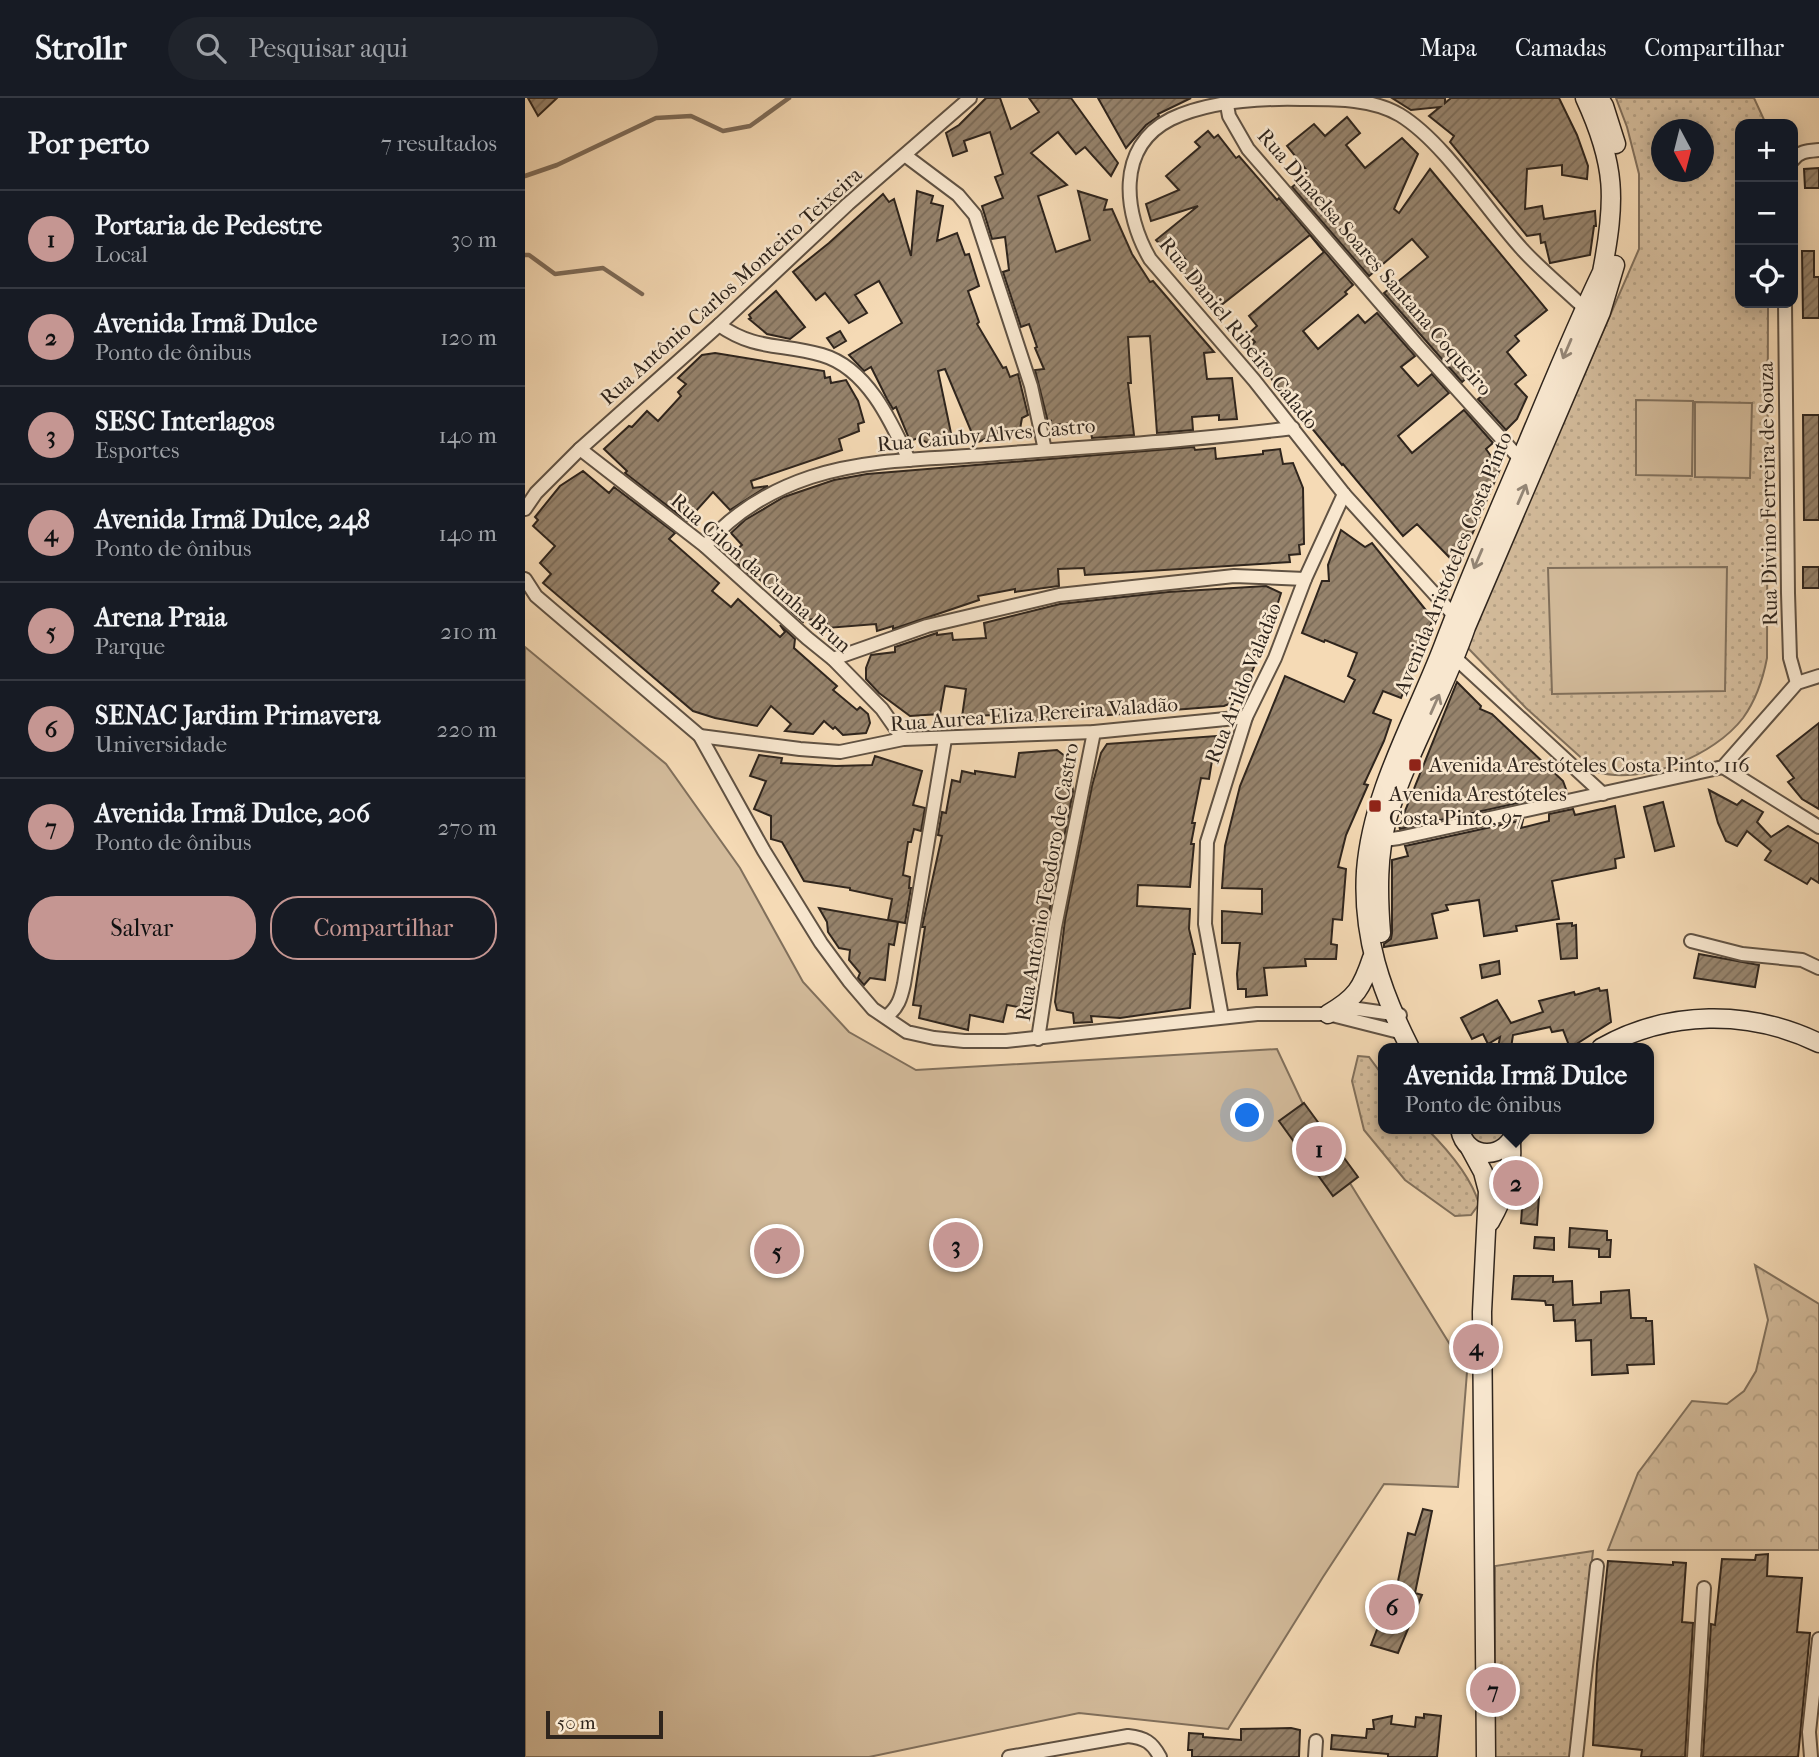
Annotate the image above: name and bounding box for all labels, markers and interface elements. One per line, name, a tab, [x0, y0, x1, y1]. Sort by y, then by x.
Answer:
search box	[168, 17, 658, 80]
text: Strollr	[35, 29, 126, 68]
icon: search	[192, 29, 230, 67]
text: Pesquisar aqui	[248, 33, 408, 64]
text: Mapa	[1420, 34, 1477, 62]
text: Camadas	[1515, 34, 1606, 62]
text: Compartilhar	[1644, 34, 1784, 62]
north arrow	[1651, 119, 1714, 182]
map controls	[1735, 119, 1798, 308]
button: +	[1735, 119, 1798, 182]
street label: Rua Dinaelsa Soares Santana Coqueiro	[1253, 124, 1497, 400]
text: Por perto	[28, 126, 150, 161]
text: 7 resultados	[381, 130, 497, 157]
street label: Rua Antônio Carlos Monteiro Teixeira	[595, 162, 867, 410]
button: −	[1735, 182, 1798, 245]
text: Portaria de Pedestre	[95, 210, 322, 241]
text: 1	[47, 226, 55, 253]
text: 30 m	[451, 226, 497, 253]
street label: Rua Daniel Ribeiro Calado	[1154, 232, 1324, 434]
text: Local	[95, 241, 148, 268]
button: locate	[1735, 245, 1798, 308]
text: Avenida Irmã Dulce	[95, 308, 317, 339]
text: 2	[45, 324, 57, 351]
text: 120 m	[440, 324, 497, 351]
one-way arrow	[1560, 338, 1573, 360]
text: Ponto de ônibus	[95, 339, 252, 366]
street label: Rua Divino Ferreira de Souza	[1754, 361, 1782, 626]
text: SESC Interlagos	[95, 406, 275, 437]
street label: Rua Caiuby Alves Castro	[876, 413, 1096, 457]
text: 3	[46, 422, 56, 449]
text: 140 m	[438, 422, 497, 449]
street label: Avenida Aristóteles Costa Pinto	[1389, 428, 1517, 699]
text: Esportes	[95, 437, 180, 464]
one-way arrow	[1517, 484, 1530, 505]
street label: Rua Cilon da Cunha Brun	[666, 488, 856, 658]
text: Avenida Irmã Dulce, 248	[95, 504, 370, 535]
text: 4	[44, 520, 58, 547]
text: 140 m	[438, 520, 497, 547]
text: Ponto de ônibus	[95, 535, 252, 562]
one-way arrow	[1471, 547, 1484, 569]
street label: Rua Arildo Valadão	[1200, 599, 1286, 767]
text: Arena Praia	[95, 602, 227, 633]
text: 5	[46, 618, 56, 645]
text: 210 m	[440, 618, 497, 645]
text: Parque	[95, 633, 165, 660]
street label: Rua Aurea Eliza Pereira Valadão	[889, 692, 1179, 736]
one-way arrow	[1429, 694, 1442, 715]
text: SENAC Jardim Primavera	[95, 700, 380, 731]
text: 6	[45, 716, 57, 743]
text: 220 m	[437, 716, 497, 743]
text: Universidade	[95, 731, 227, 758]
street label: Rua Antônio Teodoro de Castro	[1011, 741, 1083, 1023]
place label: Avenida Arestóteles Costa Pinto, 116	[1428, 753, 1750, 777]
marker: Avenida Arestóteles Costa Pinto, 116	[1407, 757, 1423, 773]
place label: Avenida Arestóteles Costa Pinto, 97	[1388, 782, 1567, 830]
text: Avenida Irmã Dulce, 206	[95, 798, 370, 829]
marker: Avenida Arestóteles Costa Pinto, 97	[1367, 798, 1383, 814]
text: 7	[45, 814, 57, 841]
text: 270 m	[437, 814, 497, 841]
text: Ponto de ônibus	[95, 829, 252, 856]
button: Salvar	[28, 896, 256, 960]
button: Compartilhar	[270, 896, 497, 960]
popup	[1378, 1043, 1654, 1134]
text: Avenida Irmã Dulce	[1405, 1060, 1627, 1091]
text: Ponto de ônibus	[1405, 1091, 1561, 1118]
your location	[1230, 1098, 1264, 1132]
pin: 1	[1296, 1123, 1342, 1175]
pin: 2	[1493, 1157, 1539, 1209]
pin: 3	[933, 1219, 979, 1271]
pin: 5	[754, 1225, 800, 1277]
pin: 4	[1453, 1321, 1499, 1373]
pin: 6	[1369, 1581, 1415, 1633]
pin: 7	[1470, 1664, 1516, 1716]
scale bar	[546, 1708, 663, 1740]
text: 50 m	[557, 1712, 596, 1734]

